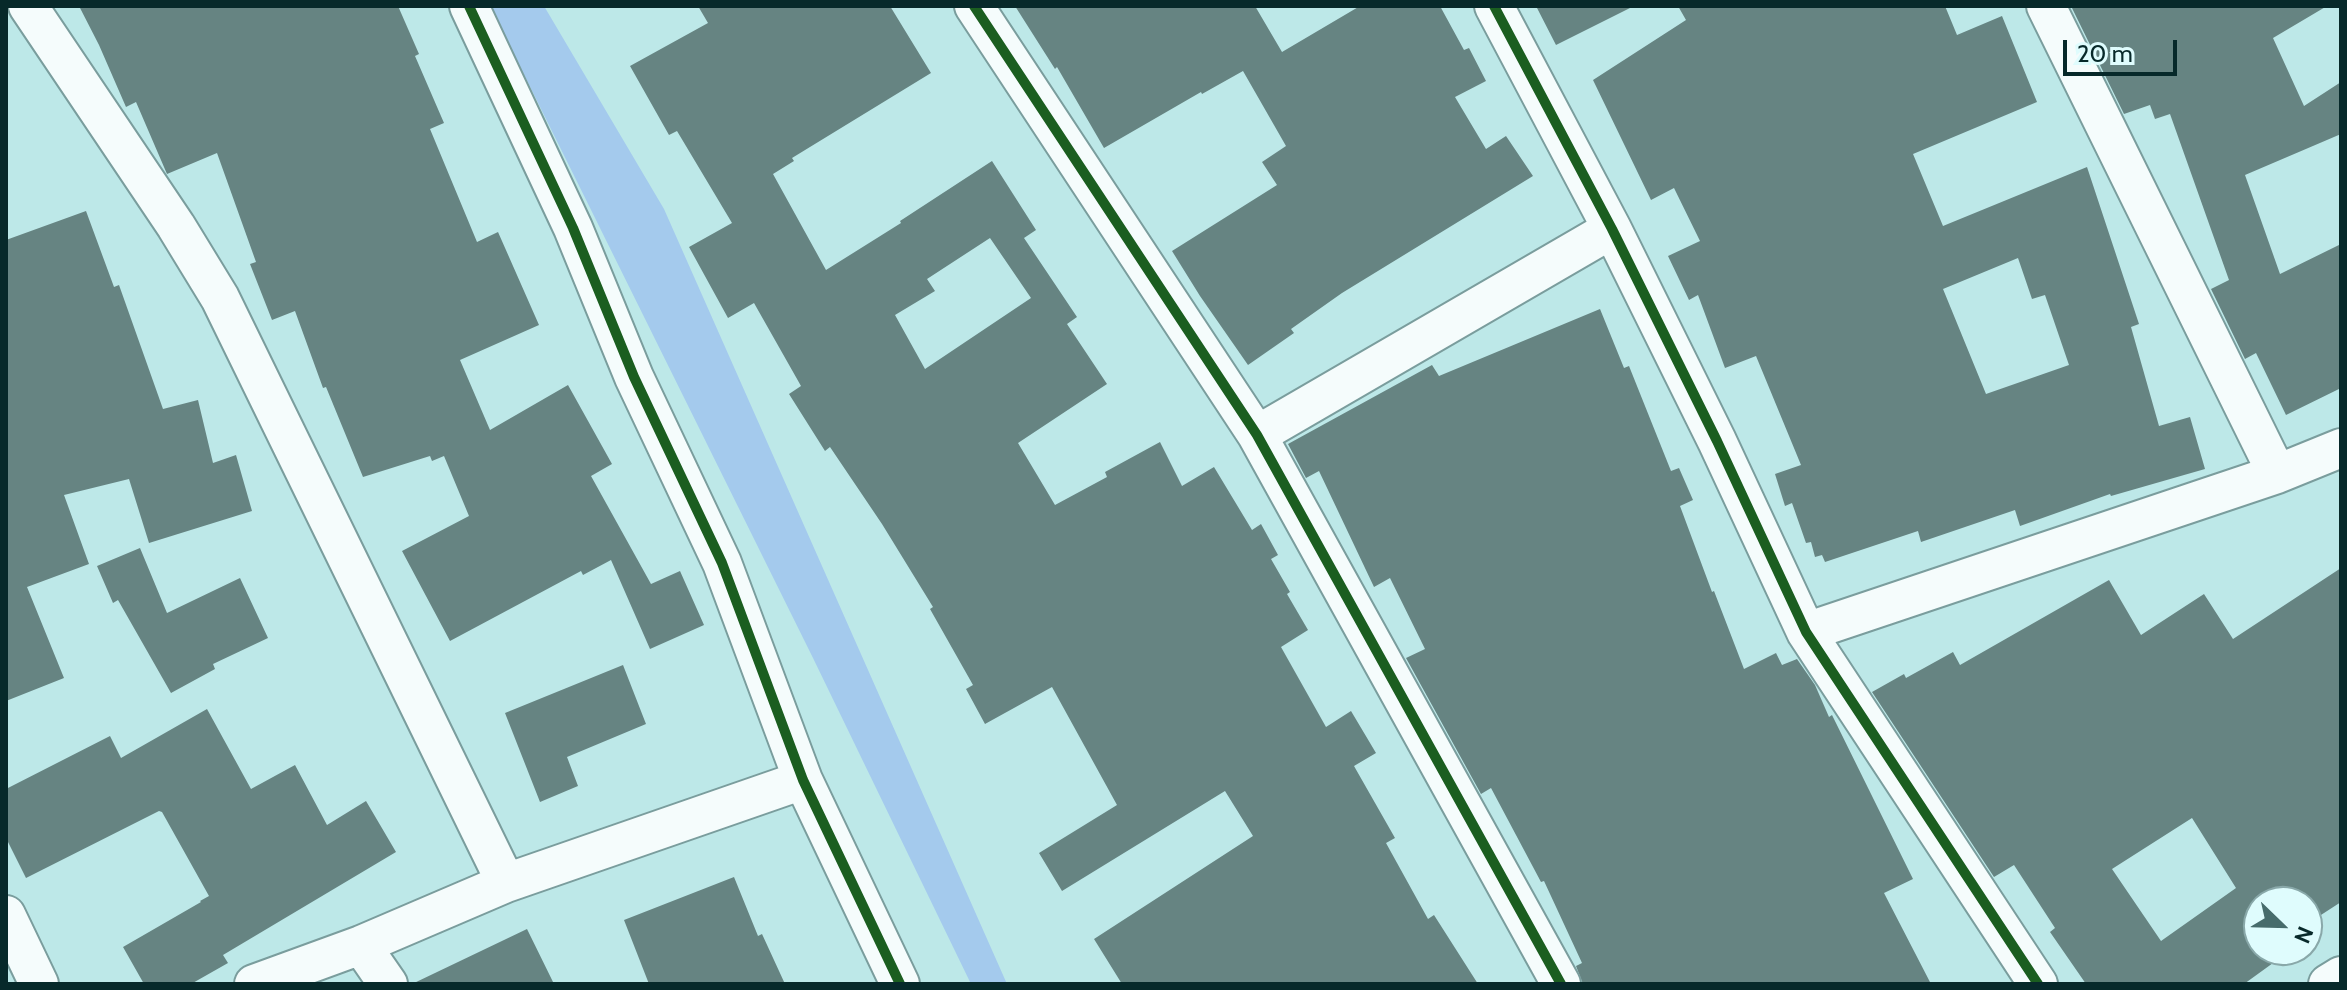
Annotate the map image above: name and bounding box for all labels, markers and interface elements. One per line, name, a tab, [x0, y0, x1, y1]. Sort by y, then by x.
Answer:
scale bar	[2067, 24, 2181, 74]
text: 20 m	[2077, 39, 2133, 68]
north arrow	[2243, 886, 2323, 966]
text: N	[2288, 922, 2319, 947]

